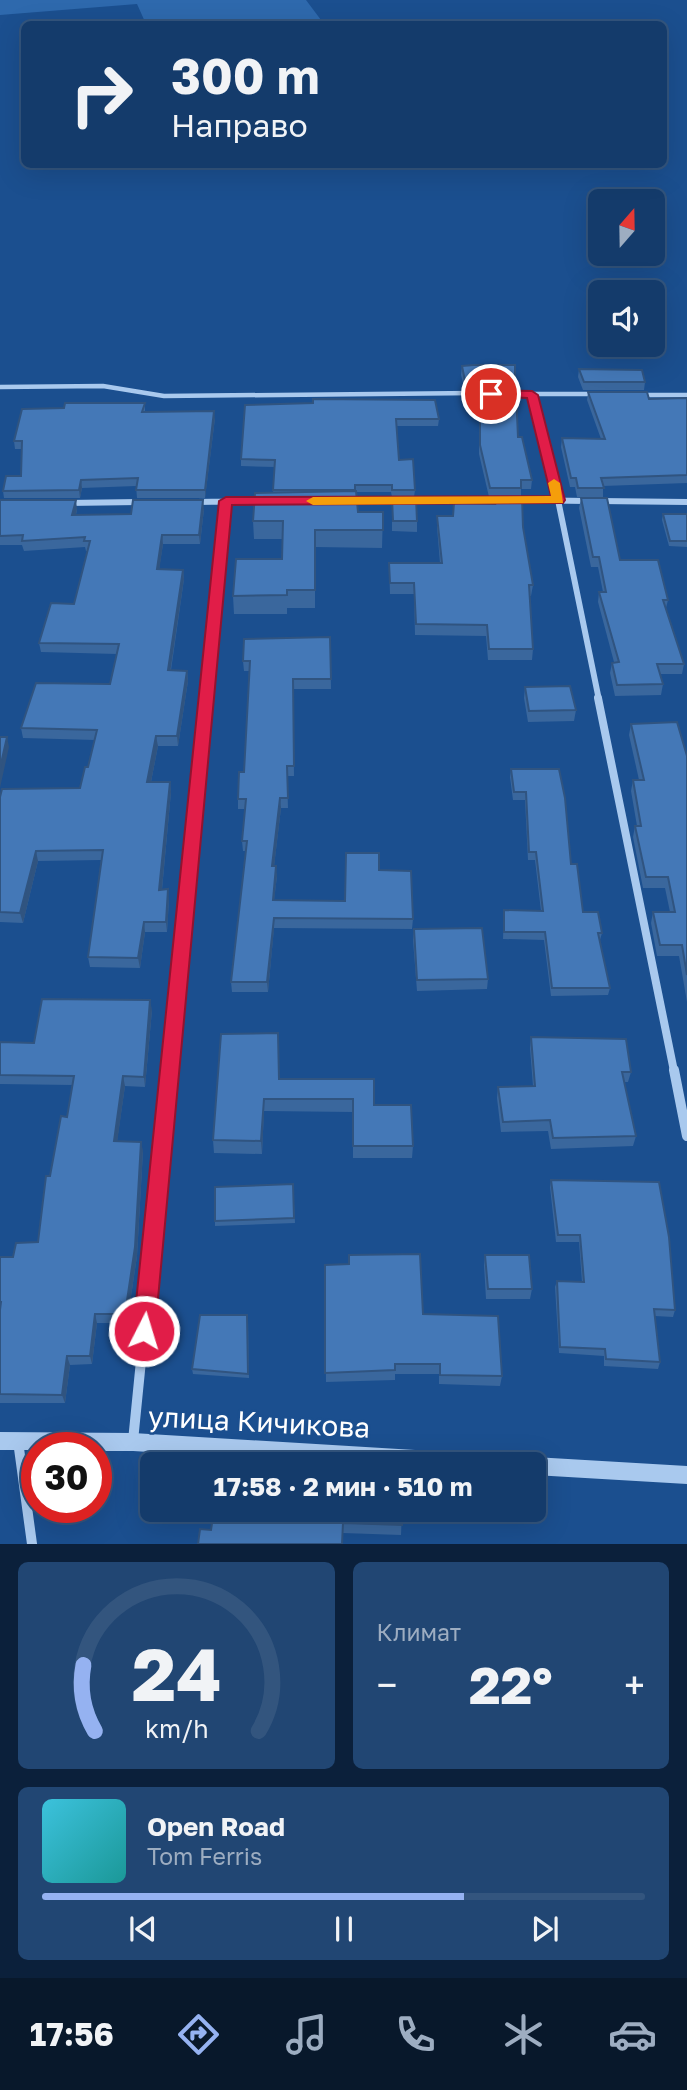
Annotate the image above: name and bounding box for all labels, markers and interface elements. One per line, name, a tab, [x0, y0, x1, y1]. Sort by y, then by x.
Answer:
text: 300 m	[171, 46, 320, 105]
icon: right	[56, 49, 147, 140]
text: Направо	[171, 106, 308, 144]
north arrow	[588, 189, 665, 266]
map controls	[588, 189, 665, 357]
button: sound	[588, 280, 665, 357]
pin	[461, 364, 521, 424]
icon: arrive	[472, 375, 510, 413]
position arrow	[107, 1294, 181, 1368]
street label: улица Кичикова	[147, 1399, 371, 1444]
speed limit sign: 30	[21, 1432, 112, 1523]
text: 17:58 · 2 мин · 510 m	[213, 1471, 473, 1502]
text: Климат	[377, 1618, 461, 1646]
text: 24	[131, 1631, 221, 1718]
text: 22°	[469, 1653, 553, 1715]
text: −	[377, 1662, 397, 1707]
text: +	[624, 1662, 645, 1707]
text: km/h	[144, 1713, 208, 1744]
text: Open Road	[147, 1811, 285, 1842]
text: Tom Ferris	[147, 1842, 262, 1870]
icon: previous	[124, 1910, 162, 1948]
icon: pause	[325, 1910, 363, 1948]
icon: next	[526, 1910, 564, 1948]
icon: directions	[174, 2010, 223, 2059]
icon: music	[282, 2010, 331, 2059]
icon: phone	[391, 2010, 440, 2059]
icon: climate	[499, 2010, 548, 2059]
icon: car	[608, 2010, 657, 2059]
text: 17:56	[30, 2015, 114, 2053]

